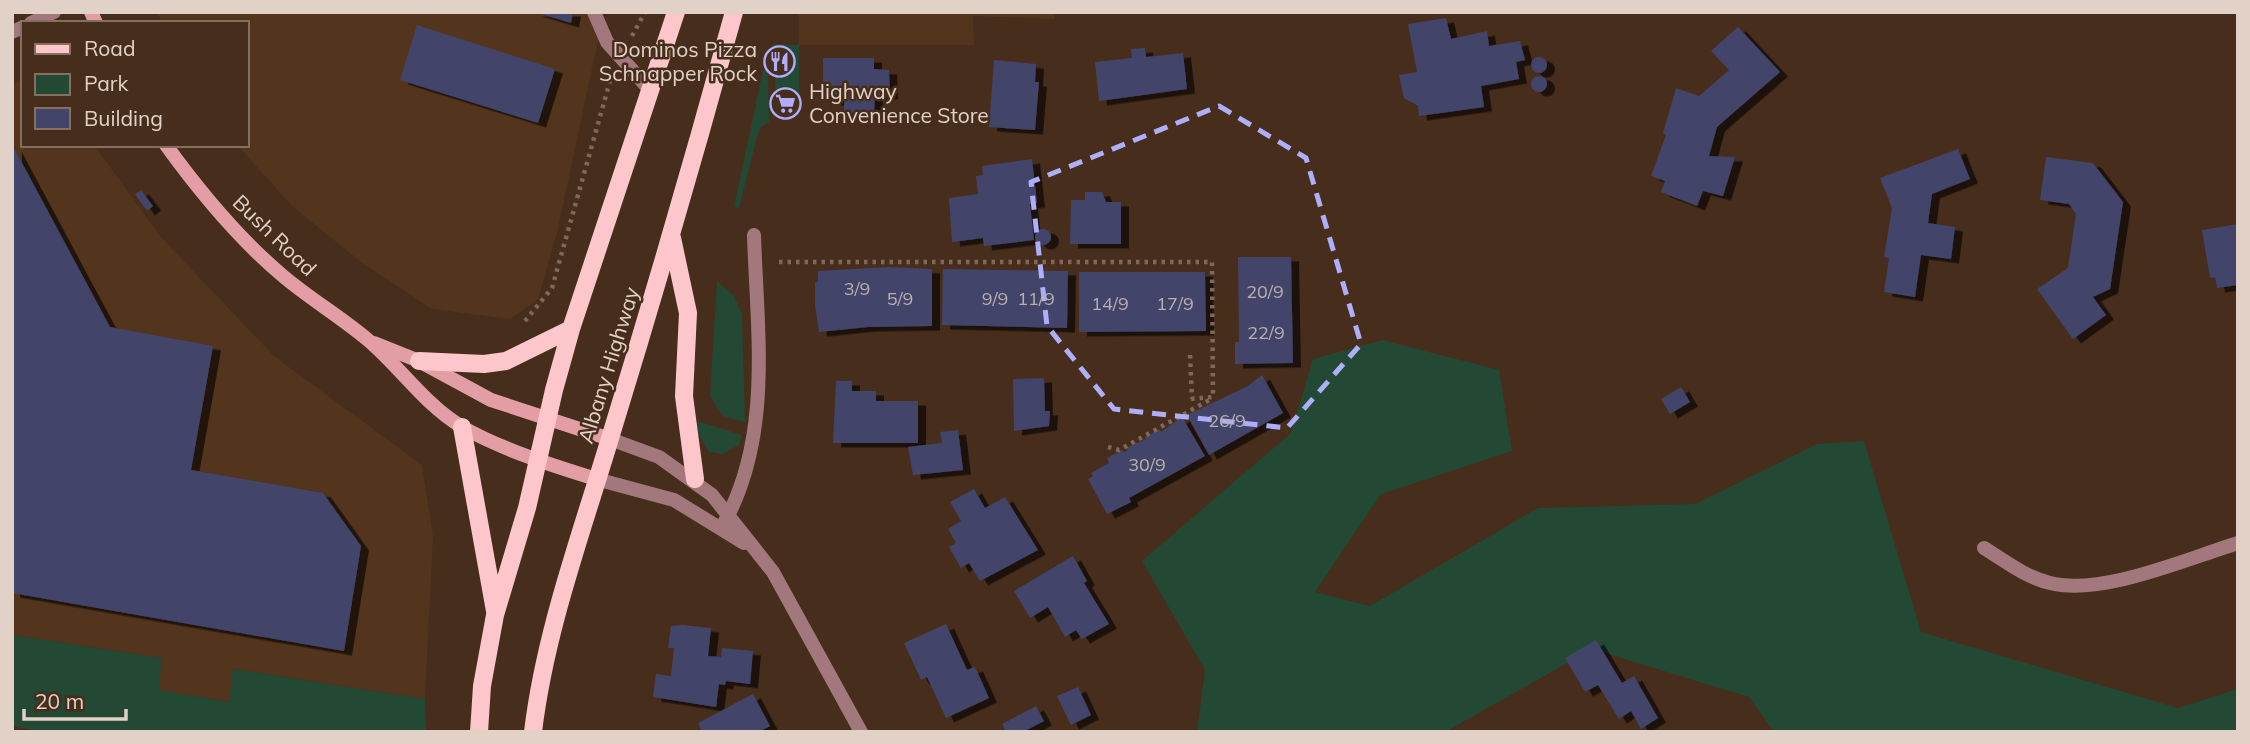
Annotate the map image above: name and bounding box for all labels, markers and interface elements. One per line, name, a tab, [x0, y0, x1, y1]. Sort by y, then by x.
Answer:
legend	[21, 21, 248, 147]
text: Road	[84, 35, 135, 61]
place label: Dominos Pizza Schnapper Rock	[599, 36, 757, 86]
restaurant icon: Dominos Pizza Schnapper Rock	[763, 44, 797, 78]
text: Park	[84, 70, 128, 96]
place label: Highway Convenience Store	[809, 78, 989, 128]
supermarket icon: Highway Convenience Store	[769, 86, 803, 120]
text: Building	[84, 105, 163, 131]
street label: Bush Road	[228, 189, 322, 281]
house number: 3/9	[844, 277, 870, 300]
house number: 20/9	[1246, 280, 1284, 303]
street label: Albany Highway	[572, 284, 644, 446]
house number: 5/9	[887, 287, 913, 310]
house number: 9/9	[982, 287, 1008, 310]
house number: 11/9	[1017, 287, 1055, 310]
house number: 14/9	[1091, 292, 1129, 315]
house number: 17/9	[1156, 292, 1194, 315]
house number: 22/9	[1247, 321, 1285, 344]
house number: 26/9	[1208, 409, 1246, 432]
house number: 30/9	[1128, 453, 1166, 476]
scale bar	[24, 678, 126, 722]
text: 20 m	[35, 688, 84, 714]

